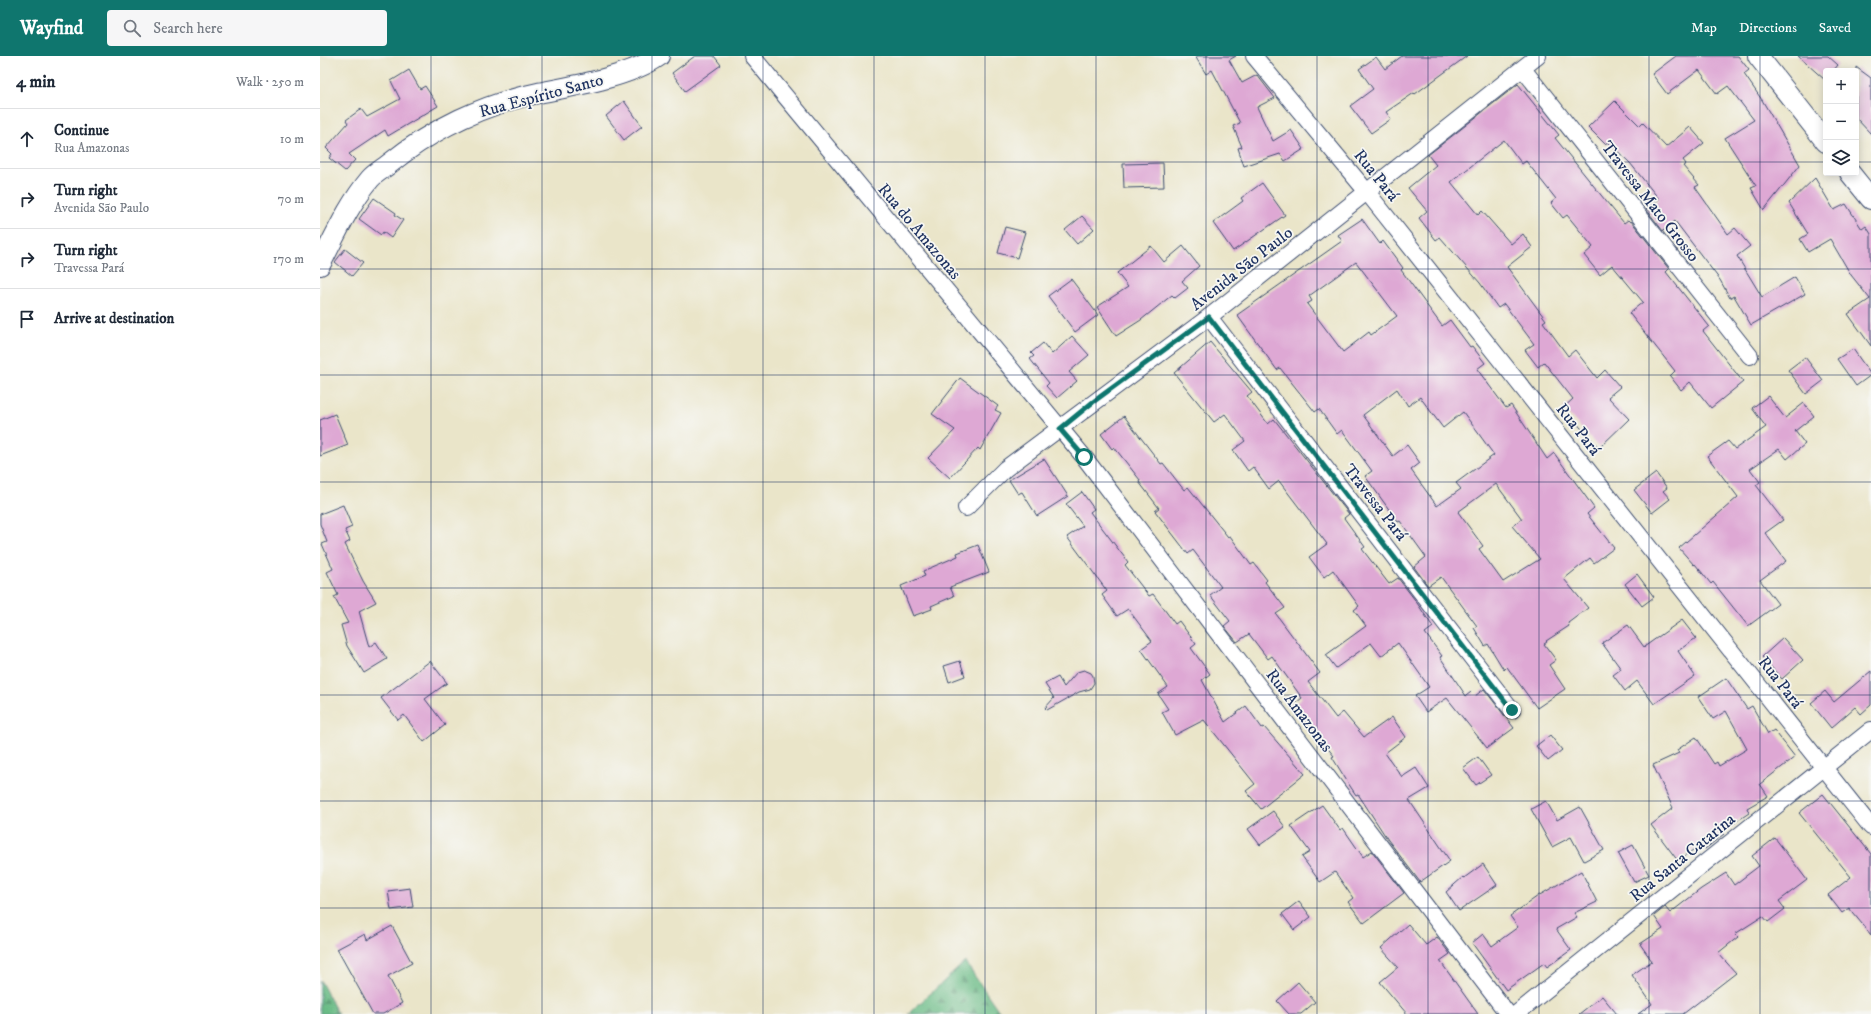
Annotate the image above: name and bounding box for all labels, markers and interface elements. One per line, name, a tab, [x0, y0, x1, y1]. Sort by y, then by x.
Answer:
search box	[107, 10, 387, 46]
text: Wayfind	[20, 17, 83, 40]
icon: search	[121, 17, 143, 39]
text: Search here	[153, 19, 223, 38]
text: Map	[1691, 19, 1717, 37]
text: Directions	[1739, 19, 1797, 37]
text: Saved	[1819, 19, 1851, 37]
map controls	[1823, 68, 1859, 176]
button: +	[1823, 68, 1859, 104]
street label: Rua Espírito Santo	[477, 69, 606, 123]
text: 4 min	[16, 71, 55, 93]
text: Walk · 250 m	[236, 74, 304, 90]
button: −	[1823, 104, 1859, 140]
text: Continue	[54, 121, 109, 140]
icon: ahead	[16, 128, 38, 150]
text: 10 m	[280, 131, 304, 147]
street label: Travessa Mato Grosso	[1596, 137, 1704, 267]
text: Rua Amazonas	[54, 140, 129, 156]
button: layers	[1823, 140, 1859, 176]
street label: Rua Pará	[1348, 145, 1404, 207]
street label: Rua do Amazonas	[873, 179, 966, 285]
text: Turn right	[54, 181, 117, 200]
icon: right	[16, 188, 38, 210]
text: 70 m	[278, 191, 304, 207]
text: Avenida São Paulo	[54, 200, 149, 216]
street label: Avenida São Paulo	[1186, 222, 1297, 316]
text: Turn right	[54, 241, 117, 260]
icon: right	[16, 248, 38, 270]
text: 170 m	[273, 251, 304, 267]
text: Travessa Pará	[54, 260, 124, 276]
icon: arrive	[16, 308, 38, 330]
text: Arrive at destination	[54, 309, 174, 328]
street label: Rua Pará	[1551, 399, 1606, 461]
route start	[1075, 448, 1093, 466]
street label: Travessa Pará	[1338, 460, 1413, 546]
street label: Rua Pará	[1753, 652, 1808, 714]
street label: Rua Amazonas	[1261, 665, 1338, 757]
route end	[1503, 701, 1521, 719]
street label: Rua Santa Catarina	[1625, 808, 1741, 907]

